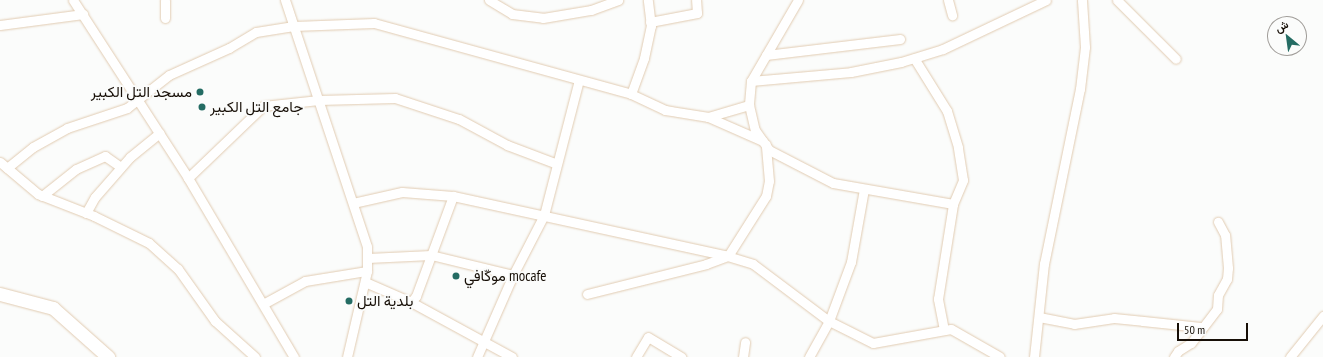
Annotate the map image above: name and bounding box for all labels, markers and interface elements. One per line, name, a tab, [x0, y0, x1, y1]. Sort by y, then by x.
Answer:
north arrow	[1267, 16, 1307, 56]
text: ش	[1272, 17, 1291, 36]
place label: مسجد التل الكبير	[91, 83, 192, 101]
marker: مسجد التل الكبير	[195, 87, 205, 97]
place label: جامع التل الكبير	[210, 98, 303, 116]
marker: جامع التل الكبير	[197, 102, 207, 112]
place label: موكّافي mocafe	[464, 267, 547, 285]
marker: موكّافي mocafe	[451, 271, 461, 281]
place label: بلدية التل	[357, 292, 413, 310]
marker: بلدية التل	[344, 296, 354, 306]
scale bar	[1179, 315, 1250, 341]
text: 50 m	[1184, 322, 1205, 337]

